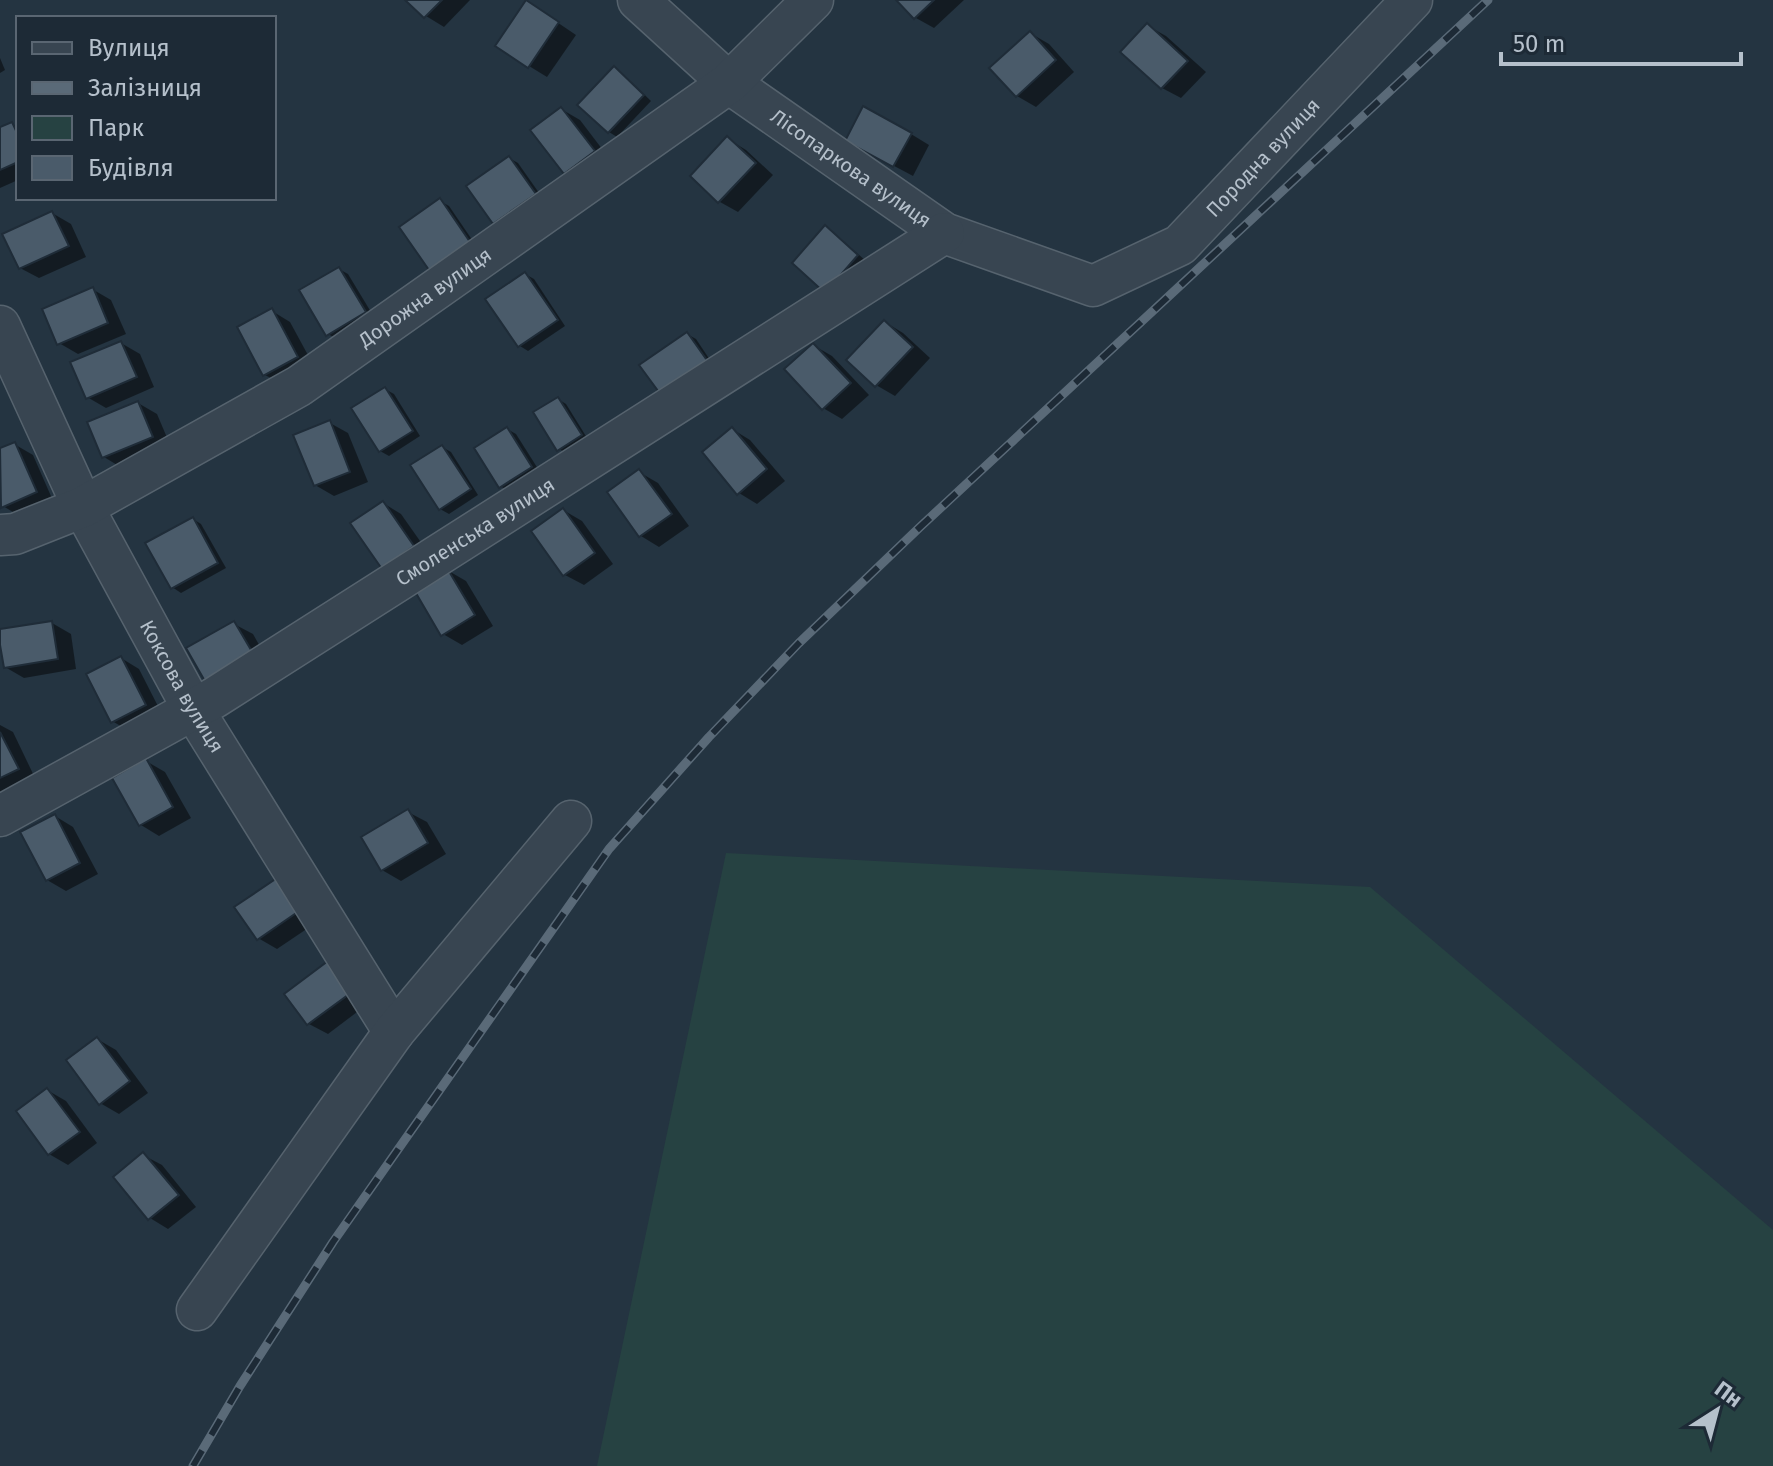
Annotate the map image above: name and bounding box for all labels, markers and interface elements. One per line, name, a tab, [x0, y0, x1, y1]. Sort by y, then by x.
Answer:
legend	[16, 16, 276, 200]
scale bar	[1501, 16, 1741, 66]
text: 50 m	[1513, 30, 1565, 58]
text: Вулиця	[88, 34, 170, 62]
text: Залізниця	[88, 74, 202, 102]
street label: Породна вулиця	[1201, 93, 1325, 222]
street label: Лісопаркова вулиця	[766, 104, 936, 232]
text: Парк	[88, 114, 145, 142]
text: Будівля	[88, 154, 174, 182]
street label: Дорожна вулиця	[353, 242, 496, 353]
street label: Смоленська вулиця	[391, 472, 559, 591]
street label: Коксова вулиця	[135, 616, 229, 757]
north arrow	[1677, 1370, 1757, 1450]
text: Пн	[1709, 1375, 1748, 1413]

